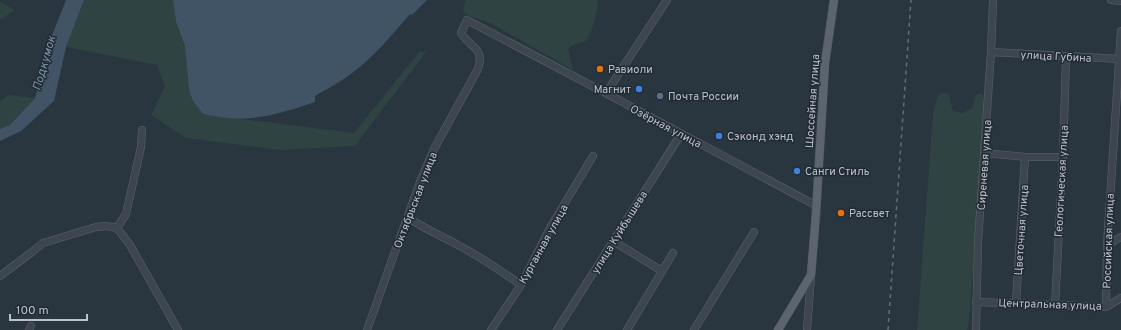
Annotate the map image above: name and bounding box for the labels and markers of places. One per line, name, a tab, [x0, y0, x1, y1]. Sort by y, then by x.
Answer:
place label: Равиоли	[608, 63, 653, 77]
marker: Равиоли	[595, 64, 605, 74]
place label: Магнит	[594, 83, 631, 97]
marker: Магнит	[634, 84, 644, 94]
place label: Почта России	[668, 90, 739, 104]
marker: Почта России	[655, 91, 665, 101]
place label: Сэконд хэнд	[727, 130, 794, 144]
marker: Сэконд хэнд	[714, 131, 724, 141]
place label: Санги Стиль	[805, 165, 870, 179]
marker: Санги Стиль	[792, 166, 802, 176]
place label: Рассвет	[849, 207, 890, 221]
marker: Рассвет	[836, 208, 846, 218]

